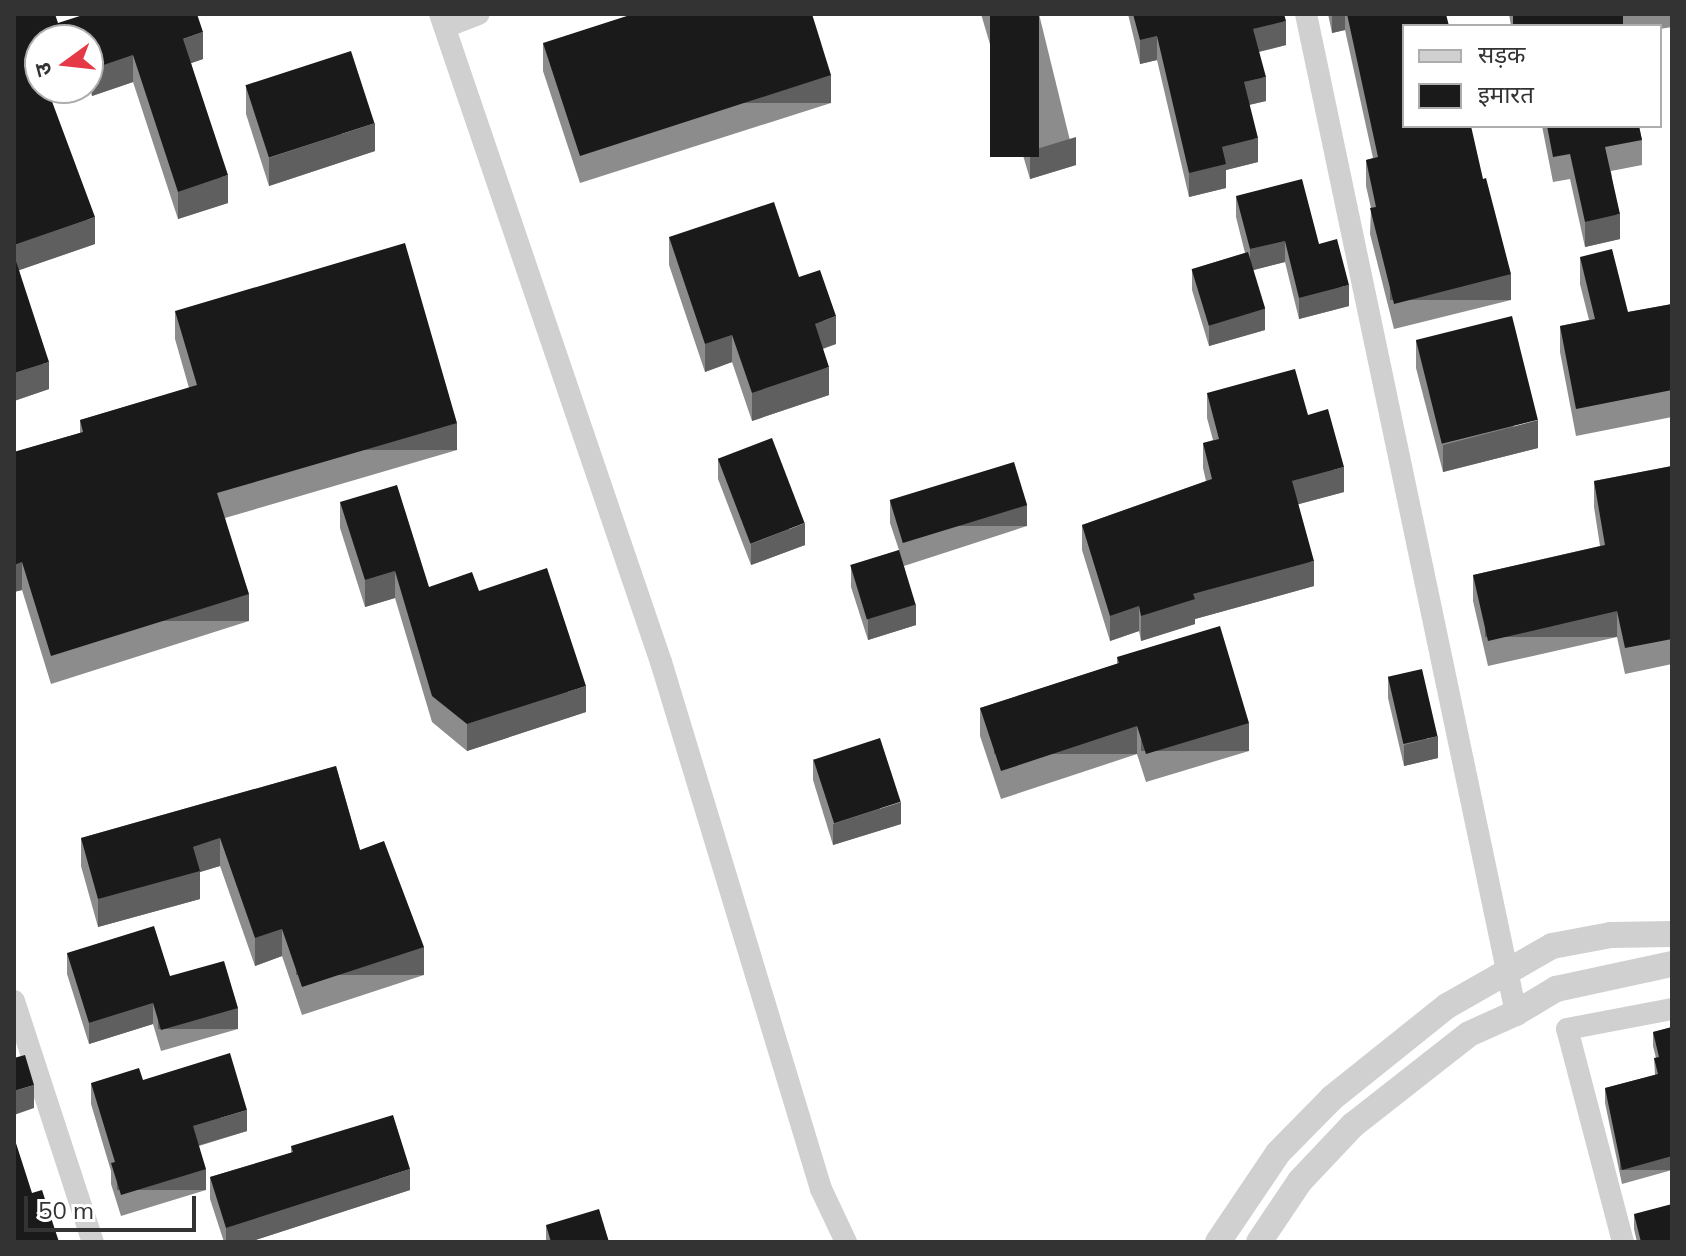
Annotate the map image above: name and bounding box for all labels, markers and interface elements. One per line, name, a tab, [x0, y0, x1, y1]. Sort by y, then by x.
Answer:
north arrow	[24, 24, 104, 104]
legend	[1402, 24, 1662, 128]
text: सड़क	[1478, 39, 1526, 69]
text: उ	[28, 60, 58, 80]
text: इमारत	[1478, 79, 1534, 109]
scale bar	[28, 1180, 200, 1230]
text: 50 m	[38, 1195, 94, 1225]

